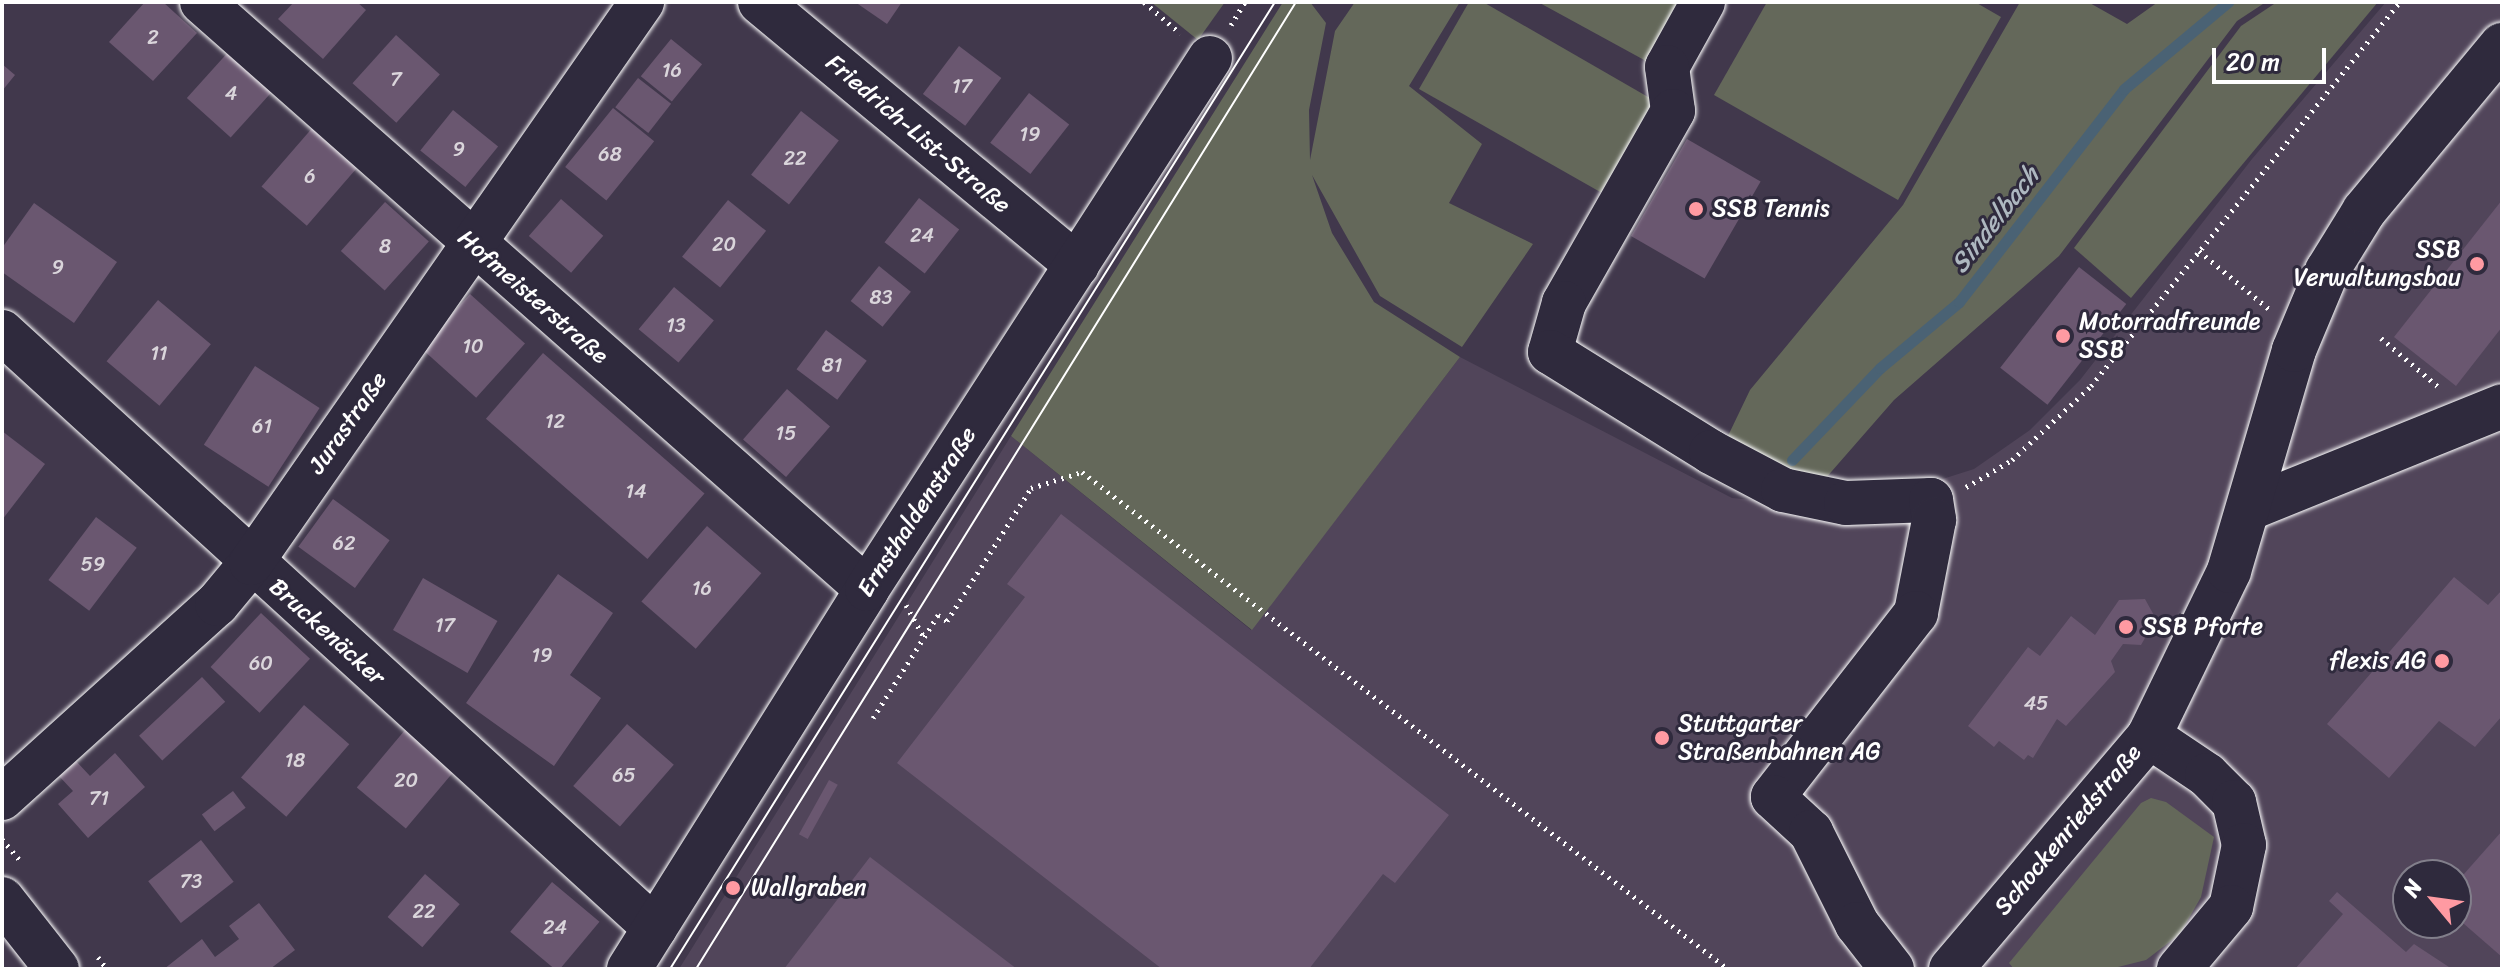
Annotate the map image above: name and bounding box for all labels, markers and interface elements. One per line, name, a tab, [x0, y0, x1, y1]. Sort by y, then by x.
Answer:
house number: 2	[147, 25, 159, 49]
scale bar	[2216, 32, 2330, 82]
text: 20 m	[2226, 41, 2280, 83]
street label: Friedrich-List-Straße	[820, 48, 1016, 220]
house number: 16	[662, 58, 682, 82]
house number: 7	[390, 67, 402, 91]
house number: 17	[952, 74, 972, 98]
house number: 4	[225, 81, 237, 105]
house number: 19	[1020, 122, 1040, 146]
house number: 9	[453, 137, 465, 161]
house number: 68	[598, 142, 622, 166]
house number: 22	[783, 146, 807, 170]
water label: Sindelbach	[1944, 161, 2046, 279]
house number: 6	[304, 164, 316, 188]
place label: SSB Tennis	[1712, 195, 1830, 223]
marker: SSB Tennis	[1687, 200, 1705, 218]
house number: 24	[910, 223, 934, 247]
street label: Hofmeisterstraße	[452, 224, 614, 370]
house number: 20	[712, 232, 736, 256]
house number: 8	[379, 234, 391, 258]
place label: SSB Verwaltungsbau	[2294, 236, 2461, 292]
house number: 9	[52, 255, 64, 279]
marker: SSB Verwaltungsbau	[2468, 255, 2486, 273]
house number: 83	[869, 285, 893, 309]
place label: Motorradfreunde SSB	[2079, 308, 2260, 364]
house number: 13	[666, 313, 686, 337]
marker: Motorradfreunde SSB	[2054, 327, 2072, 345]
house number: 10	[462, 334, 484, 358]
house number: 11	[150, 341, 168, 365]
house number: 81	[822, 353, 842, 377]
street label: Jurastraße	[303, 367, 393, 479]
house number: 12	[545, 409, 565, 433]
house number: 61	[252, 414, 272, 438]
house number: 15	[776, 421, 796, 445]
street label: Ernsthaldenstraße	[851, 422, 983, 602]
house number: 14	[625, 479, 647, 503]
house number: 62	[333, 531, 355, 555]
house number: 59	[81, 552, 105, 576]
street label: Bruckenäcker	[263, 572, 391, 692]
house number: 16	[692, 576, 712, 600]
house number: 17	[435, 613, 455, 637]
place label: SSB Pforte	[2142, 613, 2263, 641]
marker: SSB Pforte	[2117, 618, 2135, 636]
house number: 19	[532, 643, 552, 667]
place label: flexis AG	[2329, 647, 2426, 675]
house number: 60	[249, 651, 273, 675]
marker: flexis AG	[2433, 652, 2451, 670]
house number: 45	[2024, 691, 2048, 715]
place label: Stuttgarter Straßenbahnen AG	[1678, 710, 1880, 766]
marker: Stuttgarter Straßenbahnen AG	[1653, 729, 1671, 747]
street label: Schockenriedstraße	[1988, 739, 2148, 921]
house number: 18	[285, 748, 305, 772]
house number: 65	[612, 763, 636, 787]
house number: 20	[394, 768, 418, 792]
house number: 71	[89, 786, 109, 810]
north arrow	[2392, 859, 2472, 939]
house number: 73	[180, 869, 202, 893]
text: N	[2392, 872, 2433, 904]
place label: Wallgraben	[751, 874, 867, 902]
marker: Wallgraben	[722, 877, 744, 899]
house number: 22	[412, 899, 436, 923]
house number: 24	[543, 915, 567, 939]

